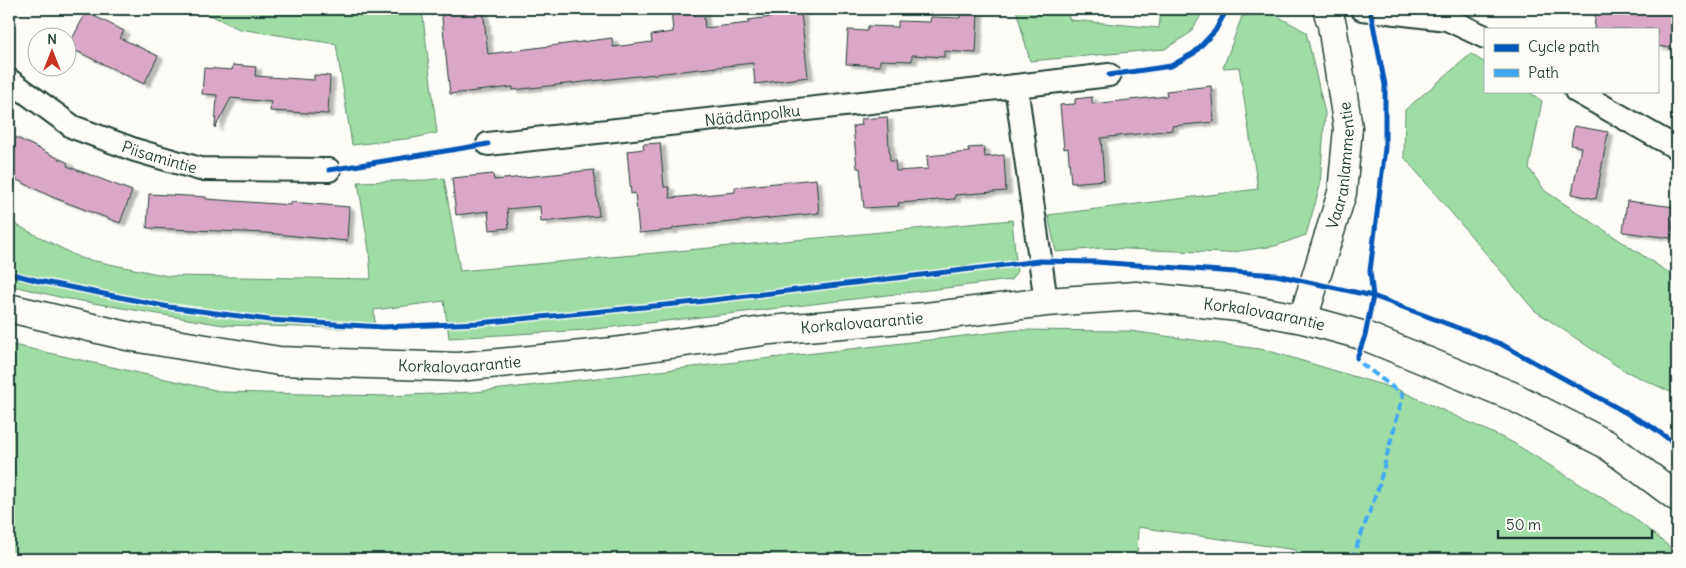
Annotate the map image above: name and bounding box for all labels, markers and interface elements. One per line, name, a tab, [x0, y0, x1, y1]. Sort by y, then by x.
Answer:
north arrow	[28, 28, 78, 78]
legend	[1484, 28, 1658, 92]
text: N	[47, 30, 57, 48]
text: Cycle path	[1528, 37, 1600, 56]
text: Path	[1528, 63, 1559, 82]
street label: Näädänpolku	[704, 100, 801, 130]
street label: Vaaranlammentie	[1321, 101, 1358, 231]
street label: Piisamintie	[119, 136, 200, 178]
street label: Korkalovaarantie	[1203, 293, 1327, 335]
street label: Korkalovaarantie	[800, 307, 924, 337]
street label: Korkalovaarantie	[398, 351, 522, 377]
scale bar	[1498, 508, 1652, 540]
text: 50 m	[1506, 515, 1541, 534]

